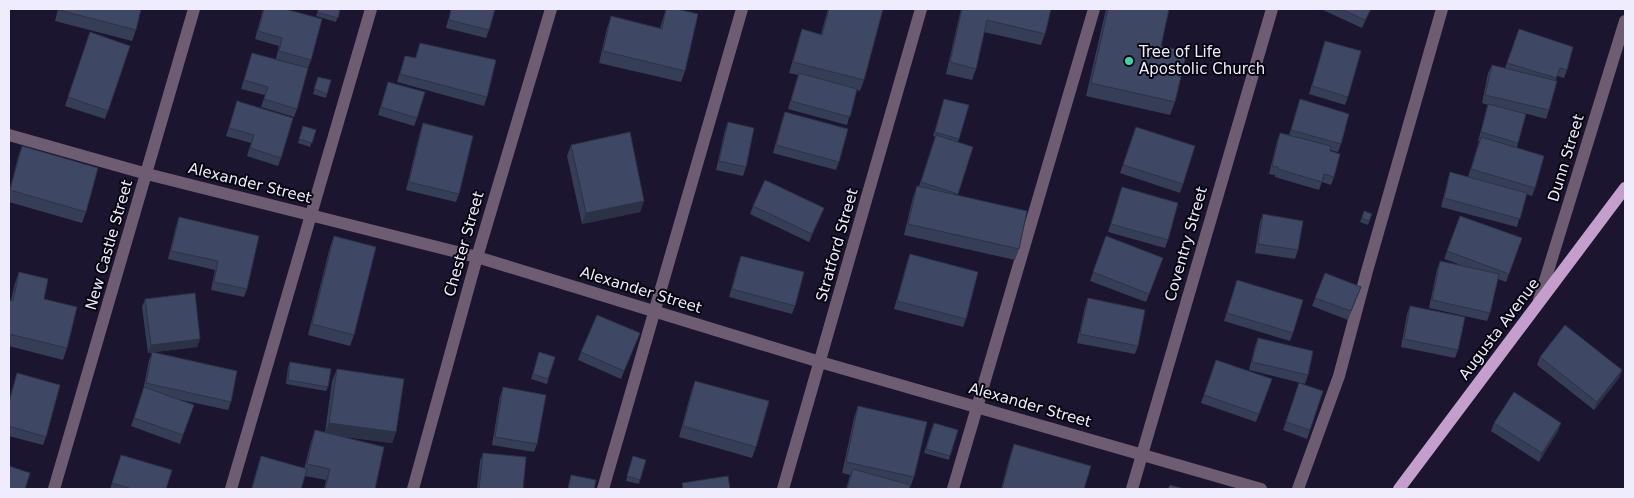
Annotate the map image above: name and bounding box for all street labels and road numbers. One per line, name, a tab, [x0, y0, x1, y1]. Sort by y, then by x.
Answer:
street label: Dunn Street	[1544, 112, 1588, 204]
street label: Alexander Street	[187, 159, 314, 207]
street label: New Castle Street	[82, 178, 136, 312]
street label: Coventry Street	[1161, 184, 1211, 303]
street label: Stratford Street	[812, 186, 862, 304]
street label: Chester Street	[440, 189, 488, 299]
street label: Alexander Street	[578, 263, 704, 317]
street label: Augusta Avenue	[1455, 275, 1543, 383]
street label: Alexander Street	[967, 379, 1093, 431]

